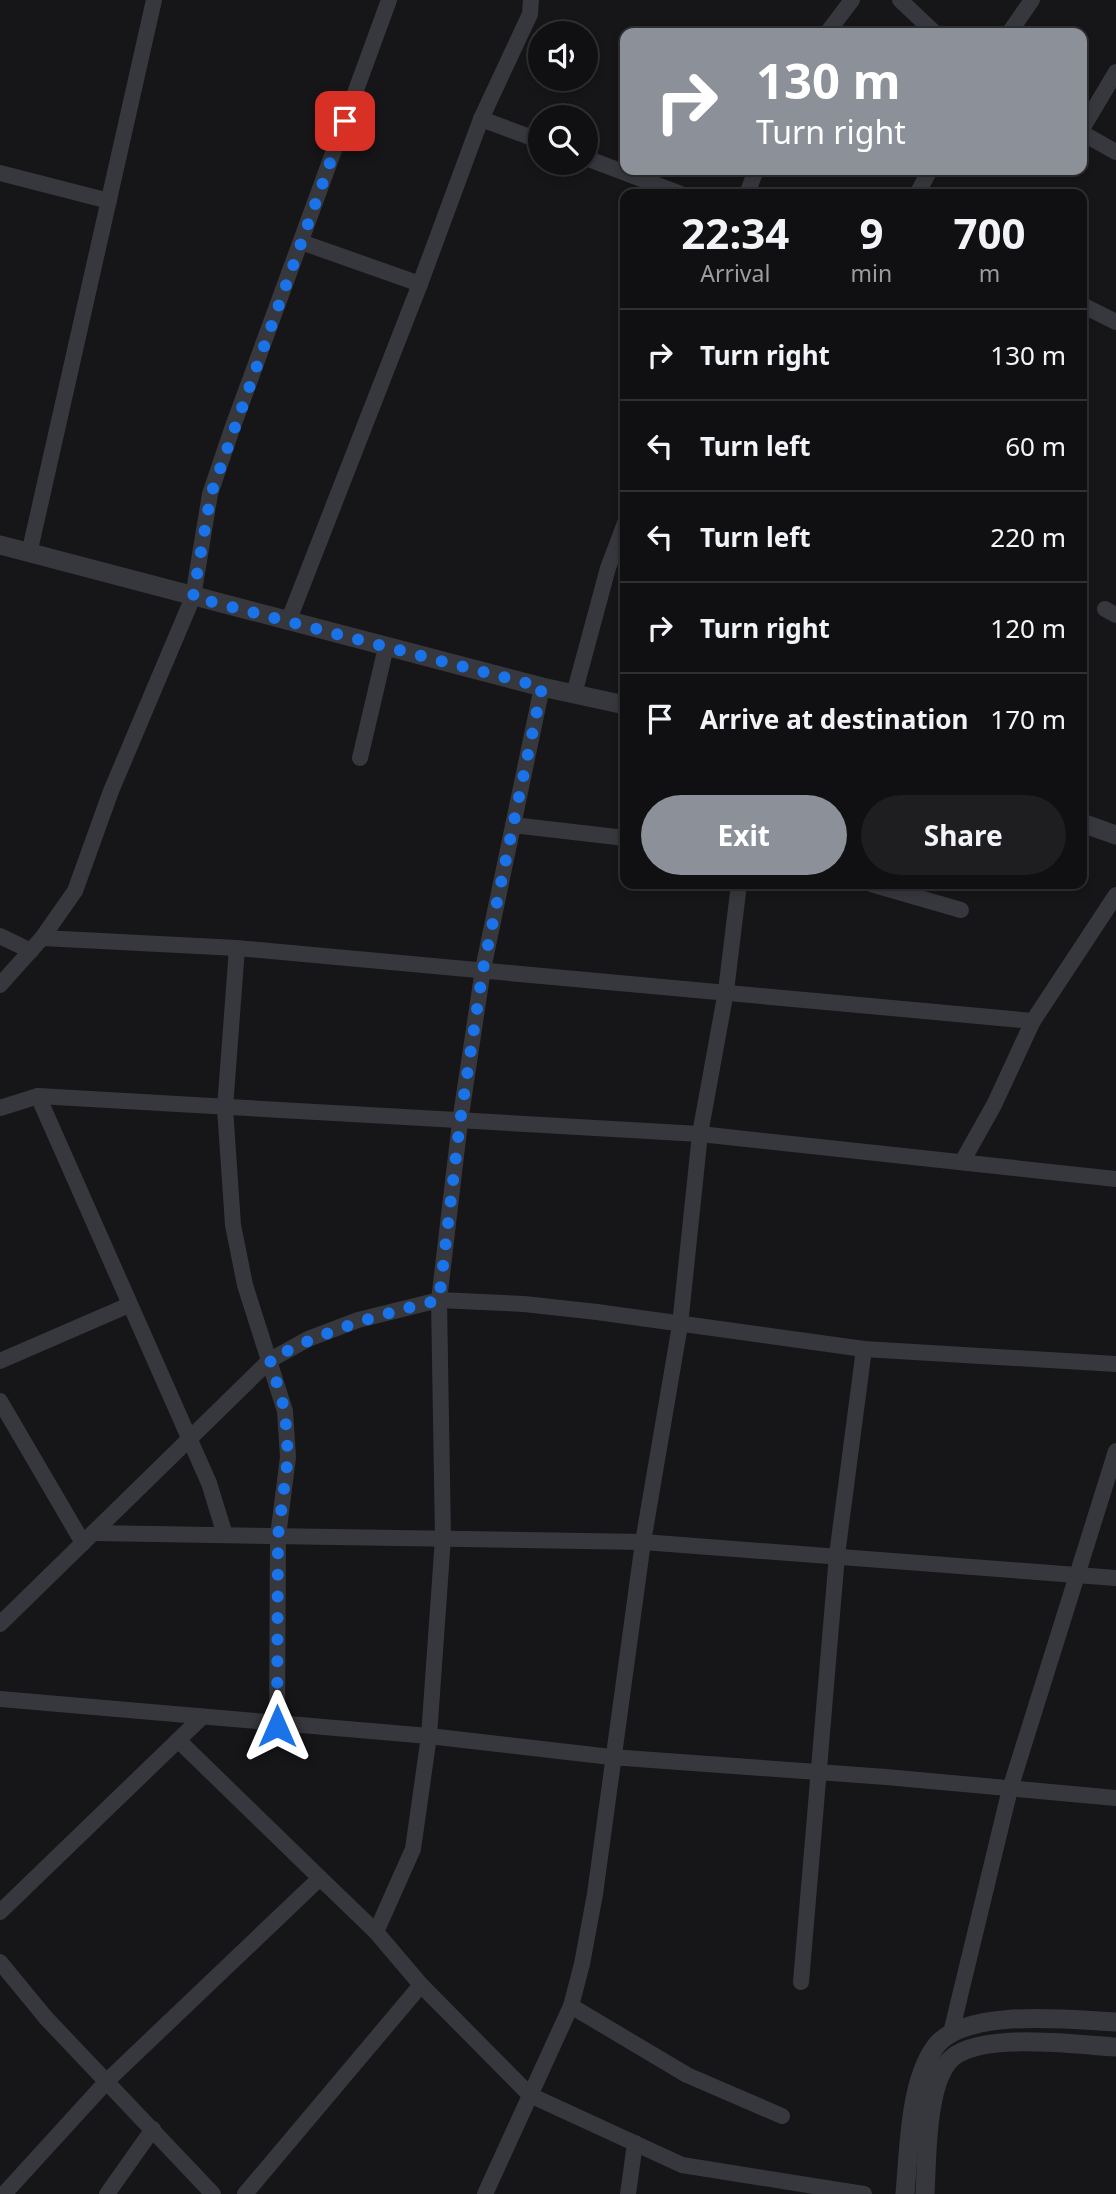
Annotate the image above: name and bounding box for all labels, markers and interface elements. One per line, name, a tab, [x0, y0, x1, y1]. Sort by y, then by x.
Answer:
map controls	[528, 21, 598, 175]
button: sound	[528, 21, 598, 91]
text: 130 m	[756, 47, 901, 113]
icon: right	[641, 56, 732, 147]
pin	[315, 91, 375, 151]
icon: arrive	[326, 102, 364, 140]
button: search	[528, 105, 598, 175]
text: Turn right	[756, 110, 906, 153]
text: 22:34	[681, 204, 789, 261]
text: 9	[859, 204, 883, 261]
text: 700	[954, 204, 1026, 261]
text: Arrival	[700, 257, 770, 289]
text: min	[851, 257, 892, 289]
text: m	[979, 257, 1000, 289]
icon: right	[641, 336, 679, 374]
text: Turn right	[700, 337, 830, 373]
text: 130 m	[990, 337, 1066, 373]
icon: left	[641, 427, 679, 465]
text: Turn left	[700, 428, 811, 464]
text: 60 m	[1005, 428, 1066, 464]
icon: left	[641, 518, 679, 556]
text: Turn left	[700, 519, 811, 555]
text: 220 m	[990, 519, 1066, 555]
icon: right	[641, 609, 679, 647]
text: Turn right	[700, 610, 830, 646]
text: 120 m	[990, 610, 1066, 646]
icon: arrive	[641, 700, 679, 738]
text: Arrive at destination	[700, 701, 969, 737]
text: 170 m	[990, 701, 1066, 737]
button: Exit	[641, 795, 847, 875]
button: Share	[861, 795, 1066, 875]
position arrow	[240, 1689, 314, 1763]

